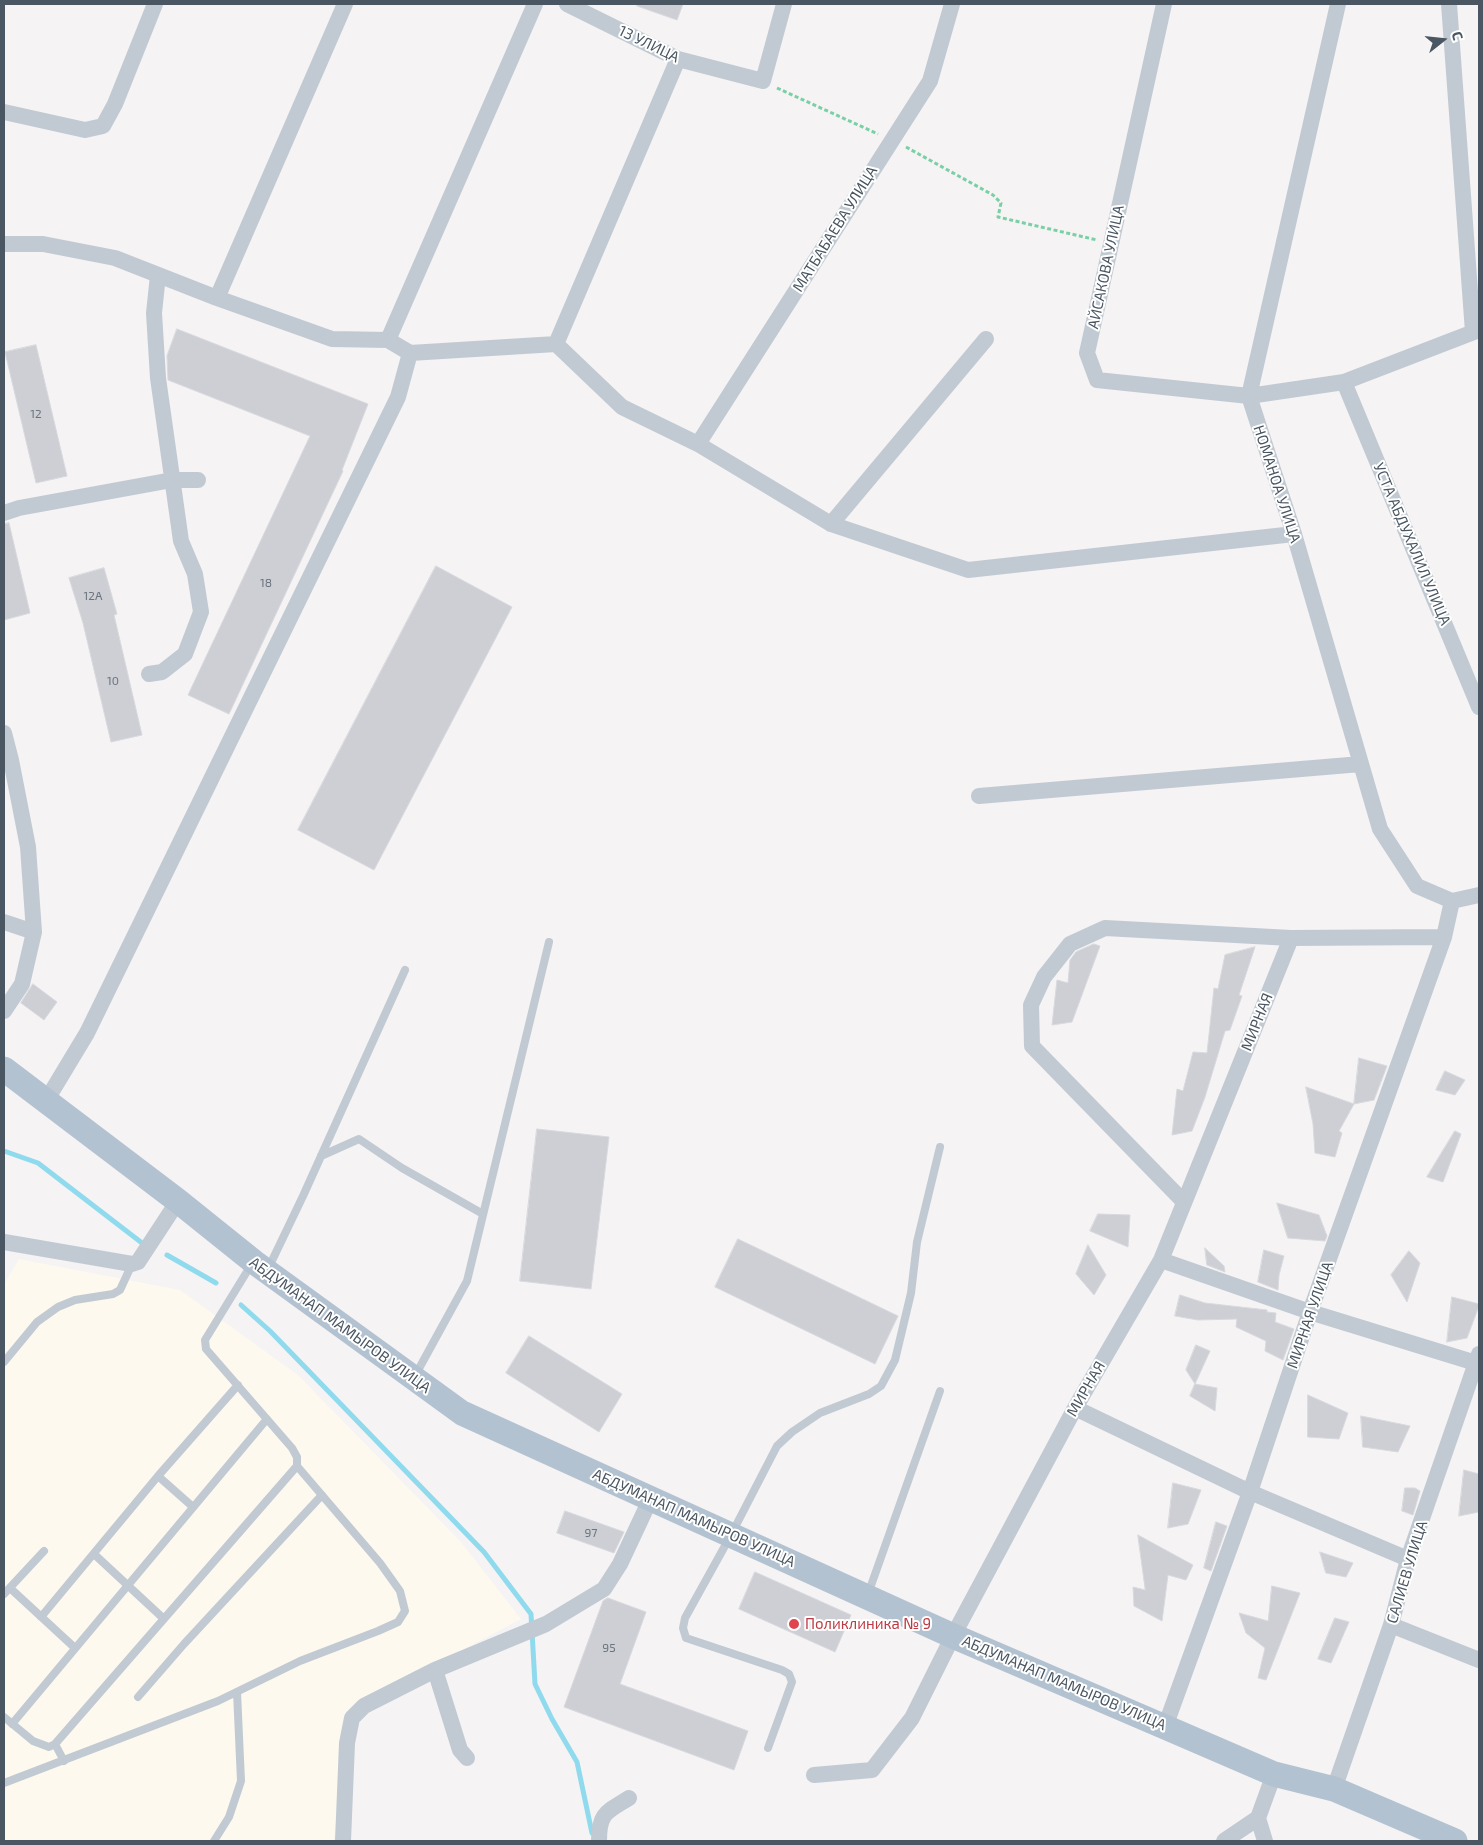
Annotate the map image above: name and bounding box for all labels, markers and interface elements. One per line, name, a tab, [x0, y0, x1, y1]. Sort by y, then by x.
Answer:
north arrow	[1418, 15, 1468, 65]
street label: 13 УЛИЦА	[616, 22, 682, 66]
text: С	[1449, 29, 1467, 42]
street label: МАТБАБАЕВА УЛИЦА	[789, 163, 881, 295]
street label: АЙСАКОВА УЛИЦА	[1084, 203, 1128, 331]
house number: 12	[30, 407, 42, 421]
street label: НОМАНОА УЛИЦА	[1249, 423, 1305, 545]
street label: УСТА АБДУХАЛИЛ УЛИЦА	[1370, 460, 1454, 628]
house number: 18	[260, 576, 272, 590]
house number: 12А	[84, 589, 102, 603]
house number: 10	[107, 674, 119, 688]
street label: МИРНАЯ	[1237, 990, 1277, 1054]
street label: АБДУМАНАП МАМЫРОВ УЛИЦА	[246, 1253, 434, 1397]
street label: МИРНАЯ УЛИЦА	[1283, 1259, 1337, 1371]
street label: МИРНАЯ	[1063, 1358, 1109, 1420]
street label: АБДУМАНАП МАМЫРОВ УЛИЦА	[590, 1465, 798, 1571]
street label: САЛИЕВ УЛИЦА	[1383, 1518, 1431, 1626]
house number: 97	[584, 1526, 598, 1540]
place label: Поликлиника № 9	[805, 1615, 931, 1633]
marker: Поликлиника № 9	[787, 1617, 801, 1631]
street label: АБДУМАНАП МАМЫРОВ УЛИЦА	[959, 1632, 1169, 1734]
house number: 95	[602, 1641, 616, 1655]

